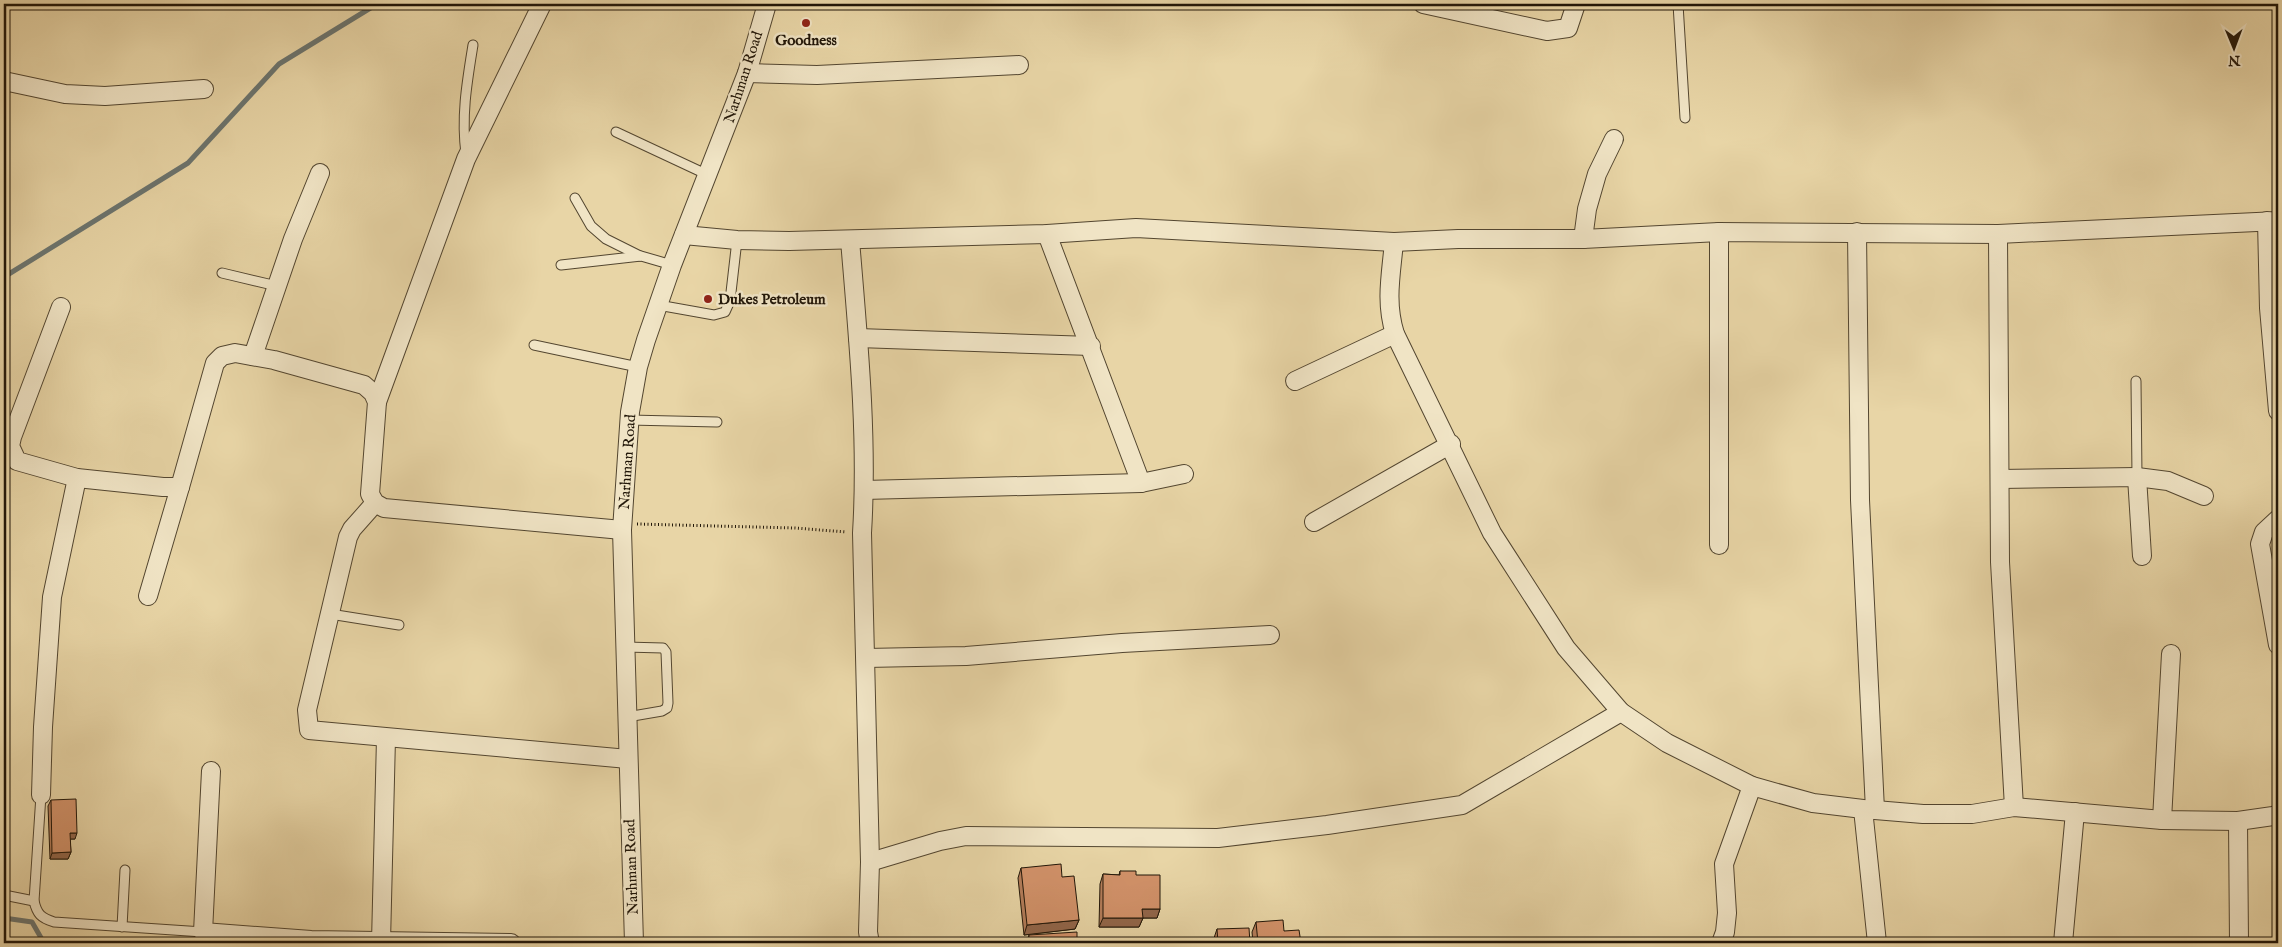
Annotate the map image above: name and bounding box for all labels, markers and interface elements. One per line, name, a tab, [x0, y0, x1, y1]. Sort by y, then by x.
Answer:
marker: Goodness	[800, 17, 812, 29]
north arrow	[2210, 22, 2260, 72]
street label: Narhman Road	[720, 28, 768, 126]
place label: Goodness	[775, 31, 837, 50]
text: N	[2228, 51, 2241, 69]
place label: Dukes Petroleum	[718, 290, 826, 309]
marker: Dukes Petroleum	[702, 293, 714, 305]
street label: Narhman Road	[615, 413, 640, 510]
street label: Narhman Road	[620, 818, 643, 915]

